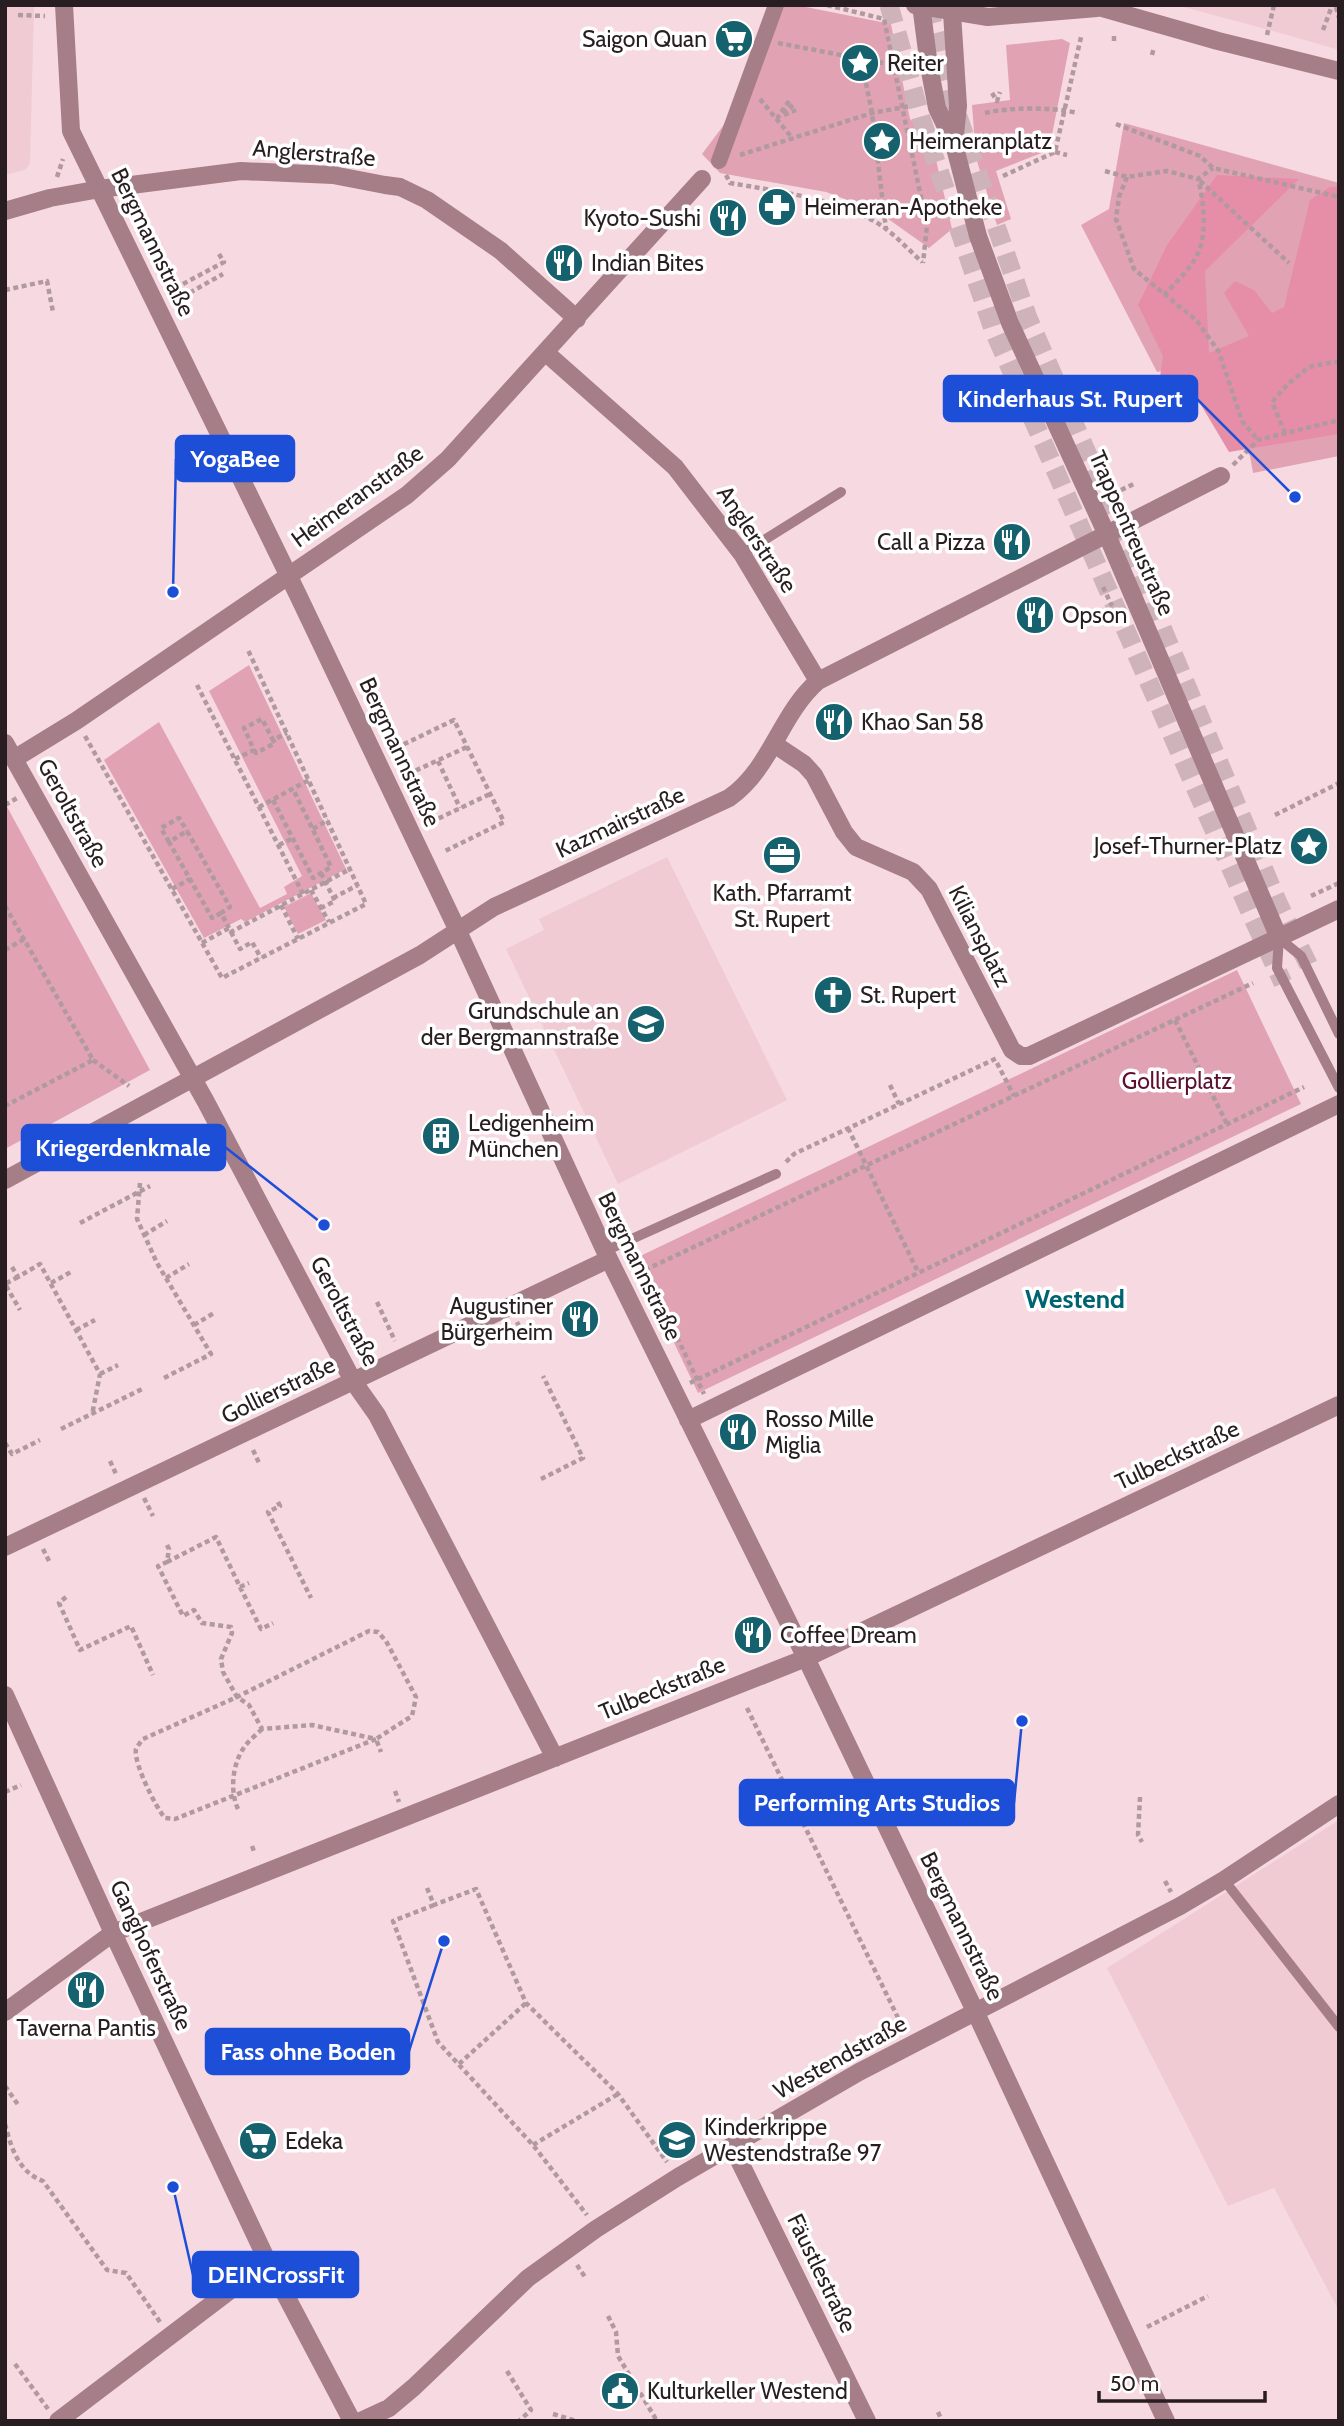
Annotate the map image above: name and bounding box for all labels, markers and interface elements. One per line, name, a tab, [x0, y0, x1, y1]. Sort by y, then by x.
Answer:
supermarket icon: Saigon Quan	[713, 18, 755, 60]
place label: Saigon Quan	[582, 25, 707, 53]
place icon: Reiter	[839, 42, 881, 84]
place label: Reiter	[887, 49, 945, 77]
place icon: Heimeranplatz	[861, 120, 903, 162]
place label: Heimeranplatz	[909, 127, 1052, 155]
street label: Anglerstraße	[251, 134, 377, 172]
street label: Bergmannstraße	[105, 163, 201, 321]
pharmacy icon: Heimeran-Apotheke	[756, 186, 798, 228]
place label: Heimeran-Apotheke	[804, 193, 1003, 221]
restaurant icon: Kyoto-Sushi	[707, 197, 749, 239]
place label: Kyoto-Sushi	[583, 204, 701, 232]
restaurant icon: Indian Bites	[543, 242, 585, 284]
place label: Indian Bites	[591, 249, 704, 277]
callout: Kinderhaus St. Rupert	[944, 376, 1197, 421]
text: Kinderhaus St. Rupert	[957, 384, 1183, 413]
callout: YogaBee	[176, 436, 294, 481]
street label: Heimeranstraße	[286, 439, 428, 553]
text: YogaBee	[189, 444, 280, 473]
street label: Trappentreustraße	[1083, 446, 1181, 620]
street label: Anglerstraße	[711, 480, 803, 598]
restaurant icon: Call a Pizza	[991, 521, 1033, 563]
place label: Call a Pizza	[877, 528, 985, 556]
restaurant icon: Opson	[1014, 594, 1056, 636]
place label: Opson	[1062, 601, 1127, 629]
street label: Bergmannstraße	[353, 673, 447, 831]
restaurant icon: Khao San 58	[813, 701, 855, 743]
place label: Khao San 58	[861, 708, 984, 736]
street label: Geroltstraße	[32, 754, 114, 873]
street label: Kazmairstraße	[551, 780, 689, 864]
place icon: Josef-Thurner-Platz	[1288, 825, 1330, 867]
place label: Josef-Thurner-Platz	[1093, 832, 1282, 860]
office icon: Kath. Pfarramt St. Rupert	[761, 834, 803, 876]
place label: Kath. Pfarramt St. Rupert	[713, 879, 852, 933]
street label: Kiliansplatz	[943, 881, 1017, 991]
church icon: St. Rupert	[812, 974, 854, 1016]
place label: St. Rupert	[860, 981, 956, 1009]
place label: Grundschule an der Bergmannstraße	[421, 997, 619, 1051]
school or university icon: Grundschule an der Bergmannstraße	[625, 1003, 667, 1045]
park label: Gollierplatz	[1122, 1067, 1232, 1095]
place label: Ledigenheim München	[468, 1109, 594, 1163]
building icon: Ledigenheim München	[420, 1115, 462, 1157]
callout: Kriegerdenkmale	[22, 1125, 225, 1170]
text: Kriegerdenkmale	[35, 1133, 211, 1162]
street label: Bergmannstraße	[592, 1187, 688, 1345]
street label: Geroltstraße	[304, 1251, 386, 1371]
district label: Westend	[1025, 1283, 1125, 1315]
place label: Augustiner Bürgerheim	[440, 1292, 554, 1346]
restaurant icon: Augustiner Bürgerheim	[559, 1298, 601, 1340]
street label: Gollierstraße	[217, 1350, 340, 1430]
place label: Rosso Mille Miglia	[765, 1405, 874, 1459]
restaurant icon: Rosso Mille Miglia	[717, 1411, 759, 1453]
street label: Tulbeckstraße	[1111, 1414, 1244, 1496]
restaurant icon: Coffee Dream	[732, 1614, 774, 1656]
place label: Coffee Dream	[780, 1621, 917, 1649]
street label: Tulbeckstraße	[595, 1650, 729, 1726]
callout: Performing Arts Studios	[740, 1780, 1014, 1825]
text: Performing Arts Studios	[754, 1788, 1000, 1817]
street label: Bergmannstraße	[914, 1847, 1010, 2005]
street label: Ganghoferstraße	[104, 1875, 198, 2035]
restaurant icon: Taverna Pantis	[65, 1969, 107, 2011]
street label: Westendstraße	[769, 2009, 912, 2105]
place label: Taverna Pantis	[16, 2014, 156, 2042]
callout: Fass ohne Boden	[206, 2029, 409, 2074]
text: Fass ohne Boden	[220, 2037, 396, 2066]
place label: Kinderkrippe Westendstraße 97	[704, 2113, 882, 2167]
school or university icon: Kinderkrippe Westendstraße 97	[656, 2119, 698, 2161]
supermarket icon: Edeka	[237, 2120, 279, 2162]
place label: Edeka	[285, 2127, 343, 2155]
street label: Fäustlestraße	[781, 2209, 863, 2337]
callout: DEINCrossFit	[193, 2252, 358, 2297]
text: DEINCrossFit	[207, 2260, 345, 2289]
scale bar	[1099, 2360, 1265, 2404]
public building icon: Kulturkeller Westend	[599, 2370, 641, 2412]
text: 50 m	[1110, 2371, 1159, 2396]
place label: Kulturkeller Westend	[647, 2377, 848, 2405]

